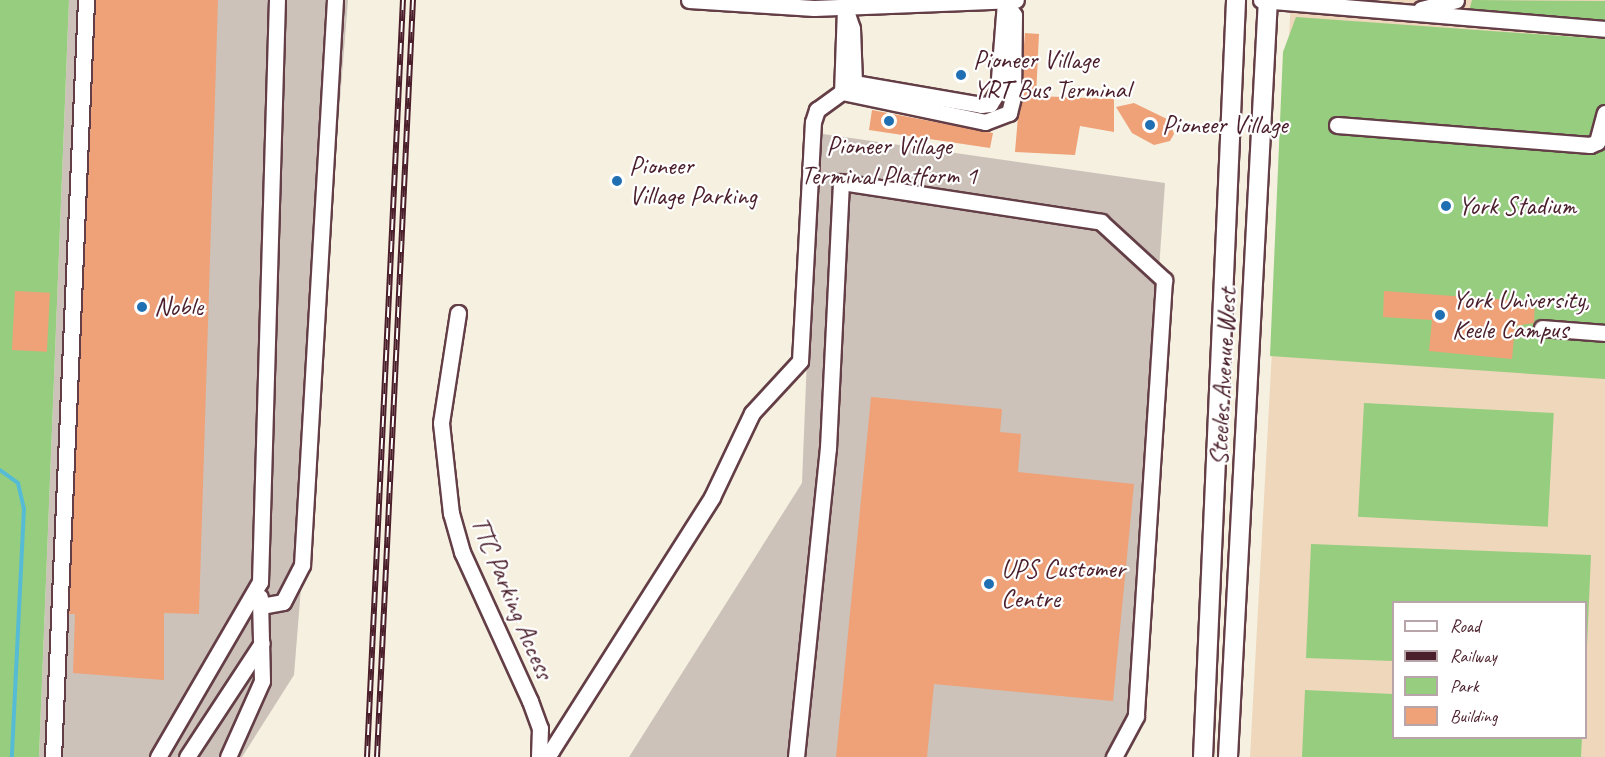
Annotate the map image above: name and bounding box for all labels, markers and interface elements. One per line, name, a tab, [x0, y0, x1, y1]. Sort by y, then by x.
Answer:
place label: Pioneer Village YRT Bus Terminal	[973, 44, 1130, 106]
marker: Pioneer Village YRT Bus Terminal	[954, 68, 968, 82]
place label: Pioneer Village	[1162, 109, 1287, 141]
marker: Pioneer Village Terminal Platform 1	[882, 114, 896, 128]
marker: Pioneer Village	[1143, 118, 1157, 132]
place label: Pioneer Village Terminal Platform 1	[800, 130, 978, 192]
place label: Pioneer Village Parking	[629, 150, 757, 212]
marker: Pioneer Village Parking	[610, 174, 624, 188]
place label: York Stadium	[1458, 190, 1576, 222]
marker: York Stadium	[1439, 199, 1453, 213]
place label: York University, Keele Campus	[1452, 284, 1590, 346]
street label: Steeles Avenue West	[1203, 288, 1243, 466]
place label: Noble	[154, 291, 203, 323]
marker: Noble	[135, 300, 149, 314]
marker: York University, Keele Campus	[1433, 308, 1447, 322]
street label: TTC Parking Access	[464, 512, 560, 684]
place label: UPS Customer Centre	[1001, 553, 1125, 614]
marker: UPS Customer Centre	[982, 577, 996, 591]
legend	[1392, 601, 1587, 739]
text: Road	[1450, 615, 1480, 637]
text: Railway	[1450, 645, 1497, 667]
text: Park	[1450, 675, 1479, 697]
text: Building	[1450, 705, 1497, 727]

